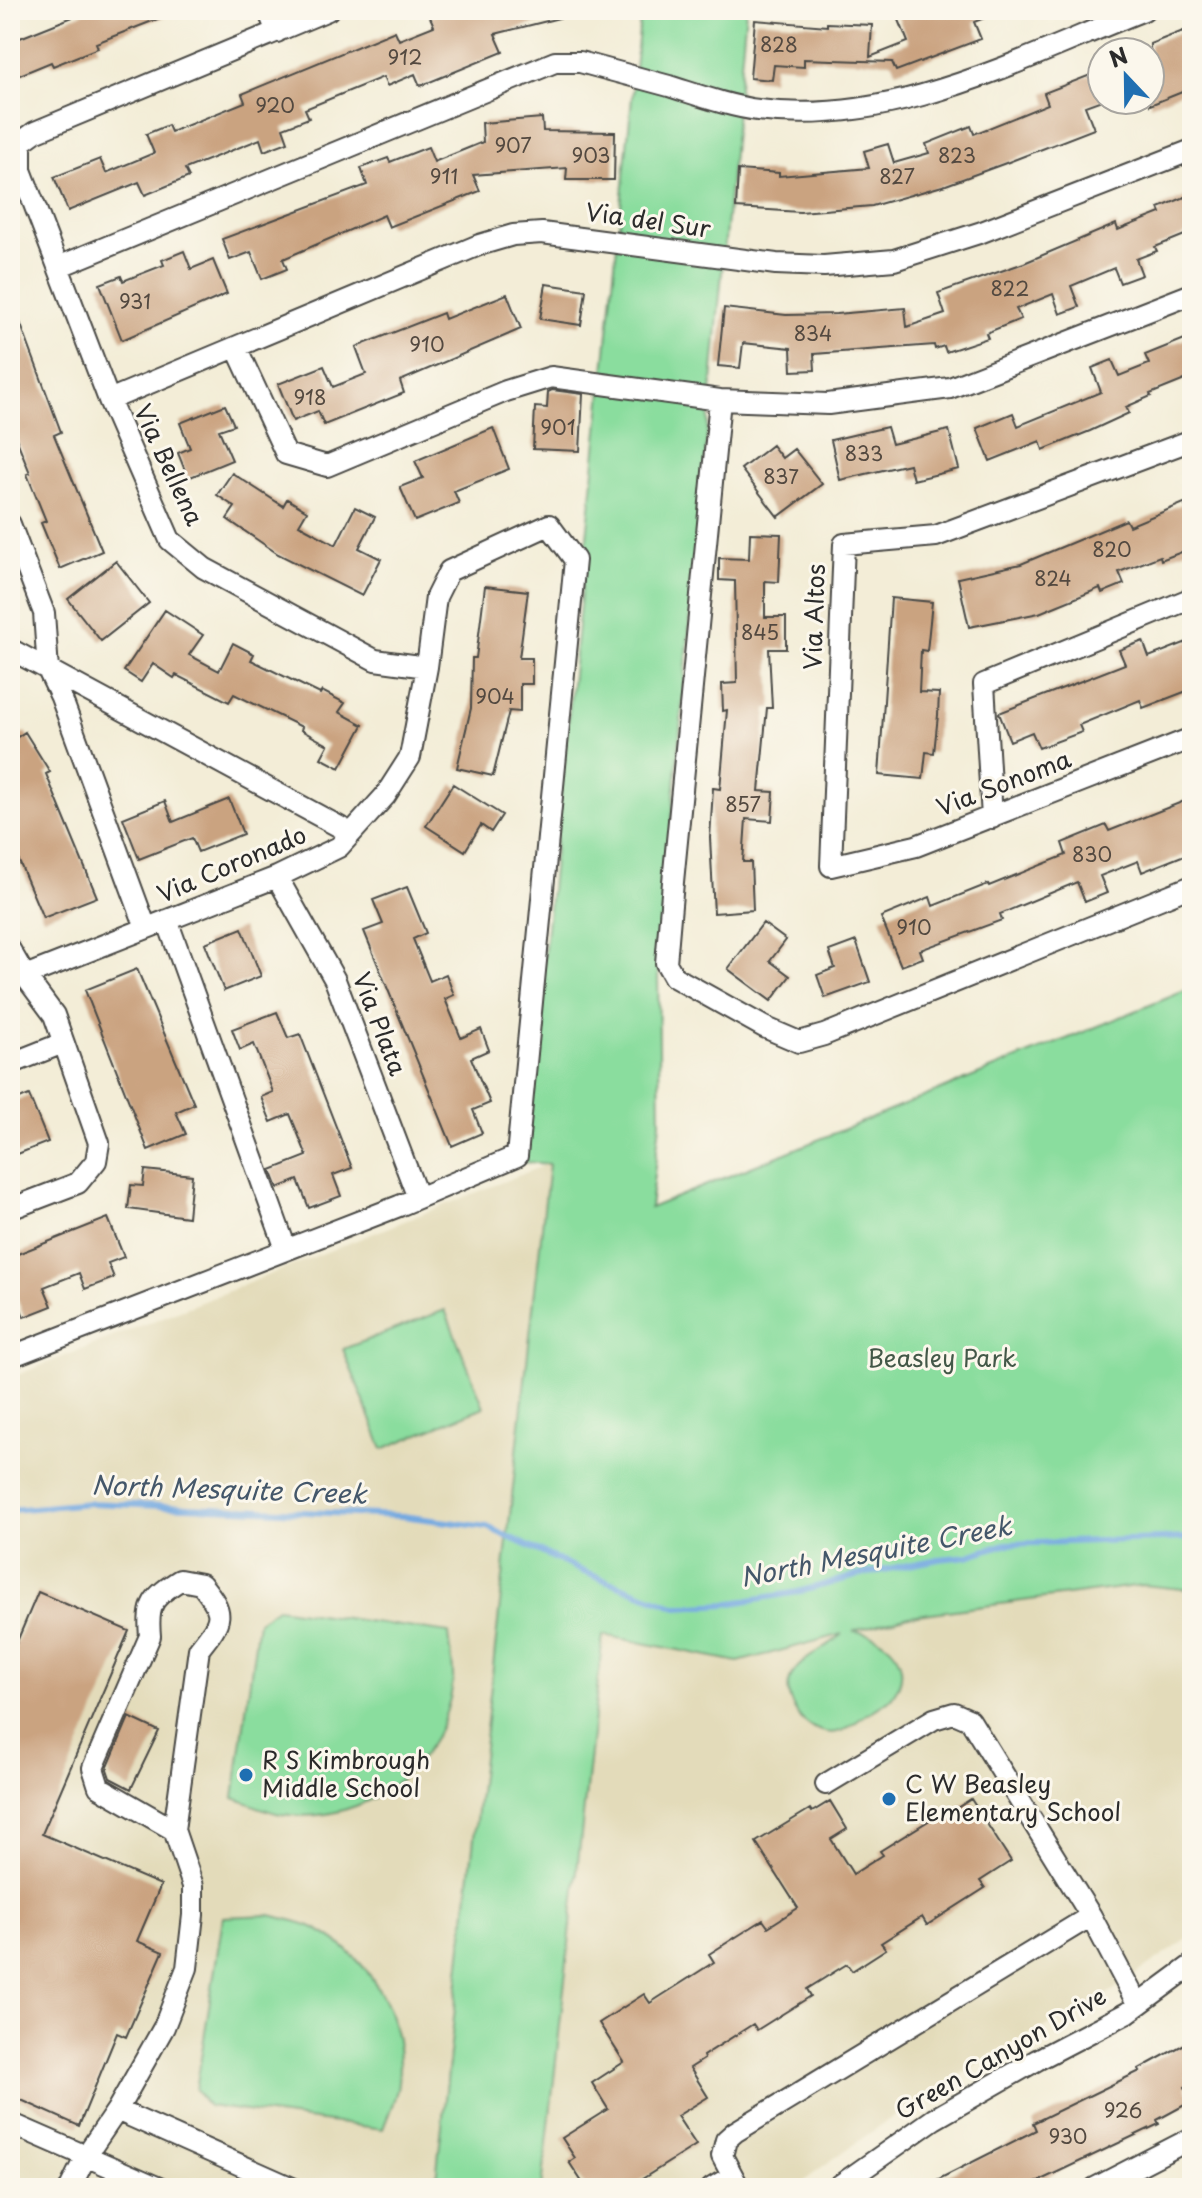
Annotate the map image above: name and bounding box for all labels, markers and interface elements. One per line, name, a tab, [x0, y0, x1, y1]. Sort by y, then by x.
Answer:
house number: 828	[760, 29, 798, 59]
north arrow	[1086, 36, 1166, 116]
text: N	[1104, 38, 1132, 75]
house number: 912	[388, 42, 422, 72]
house number: 920	[255, 90, 295, 120]
house number: 907	[494, 130, 532, 160]
house number: 903	[571, 140, 611, 170]
house number: 823	[938, 140, 976, 170]
house number: 911	[430, 161, 458, 191]
house number: 827	[879, 161, 915, 191]
street label: Via del Sur	[583, 192, 714, 246]
house number: 822	[991, 273, 1029, 303]
house number: 931	[119, 286, 151, 316]
house number: 834	[794, 318, 832, 348]
house number: 910	[409, 329, 445, 359]
house number: 918	[293, 382, 327, 412]
street label: Via Bellena	[126, 397, 214, 531]
house number: 901	[540, 412, 576, 442]
house number: 833	[845, 438, 883, 468]
house number: 837	[763, 461, 799, 491]
house number: 820	[1092, 534, 1132, 564]
street label: Via Altos	[793, 563, 833, 671]
house number: 824	[1034, 563, 1072, 593]
house number: 845	[741, 617, 779, 647]
house number: 904	[475, 681, 515, 711]
street label: Via Sonoma	[931, 740, 1076, 824]
house number: 857	[725, 789, 761, 819]
street label: Via Coronado	[151, 816, 311, 911]
house number: 830	[1072, 839, 1112, 869]
house number: 910	[896, 912, 932, 942]
street label: Via Plata	[345, 966, 417, 1080]
park label: Beasley Park	[867, 1339, 1017, 1375]
water label: North Mesquite Creek	[91, 1464, 368, 1513]
water label: North Mesquite Creek	[737, 1505, 1016, 1596]
place label: R S Kimbrough Middle School	[262, 1741, 430, 1805]
place label: C W Beasley Elementary School	[905, 1765, 1121, 1829]
marker: R S Kimbrough Middle School	[237, 1766, 255, 1784]
marker: C W Beasley Elementary School	[880, 1790, 898, 1808]
street label: Green Canyon Drive	[888, 1977, 1112, 2127]
house number: 926	[1104, 2095, 1142, 2125]
house number: 930	[1049, 2121, 1087, 2151]

